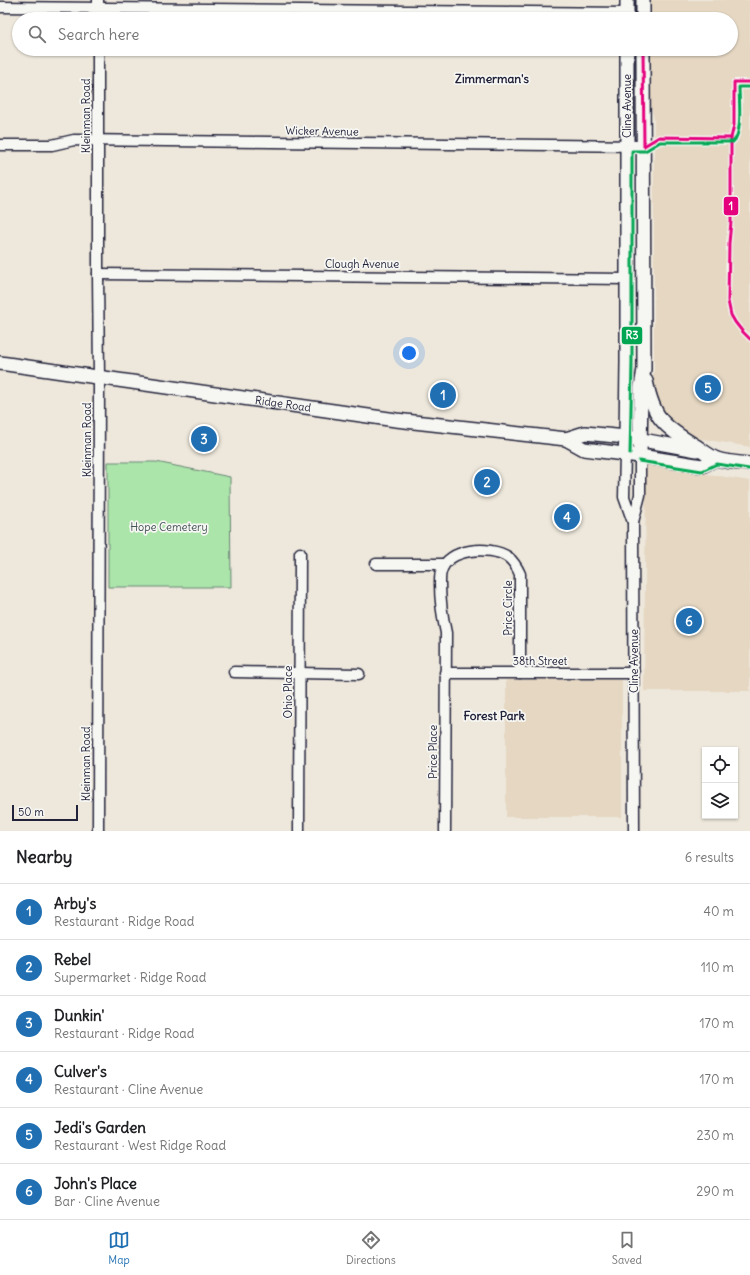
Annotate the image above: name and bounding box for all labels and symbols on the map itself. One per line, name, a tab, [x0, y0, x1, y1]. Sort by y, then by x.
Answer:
district label: Zimmerman's	[455, 71, 529, 86]
street label: Cline Avenue	[620, 74, 634, 138]
street label: Kleinman Road	[79, 78, 93, 153]
street label: Wicker Avenue	[285, 123, 359, 139]
line badge: 1	[723, 196, 739, 216]
text: 1	[729, 199, 733, 213]
street label: Clough Avenue	[325, 257, 399, 271]
line badge: R3	[621, 326, 643, 345]
text: R3	[625, 328, 639, 342]
your location	[399, 343, 419, 363]
pin: 5	[695, 373, 721, 403]
pin: 1	[430, 380, 456, 410]
street label: Ridge Road	[254, 393, 313, 415]
street label: Kleinman Road	[80, 402, 94, 477]
pin: 3	[191, 424, 217, 454]
pin: 2	[474, 467, 500, 497]
pin: 4	[554, 502, 580, 532]
park label: Hope Cemetery	[130, 520, 208, 534]
street label: Price Circle	[501, 580, 515, 636]
pin: 6	[676, 606, 702, 636]
street label: Cline Avenue	[627, 629, 641, 693]
street label: 38th Street	[513, 654, 568, 668]
street label: Ohio Place	[281, 666, 295, 718]
district label: Forest Park	[463, 708, 525, 723]
street label: Price Place	[426, 725, 440, 779]
street label: Kleinman Road	[79, 726, 93, 801]
scale bar	[12, 803, 78, 822]

